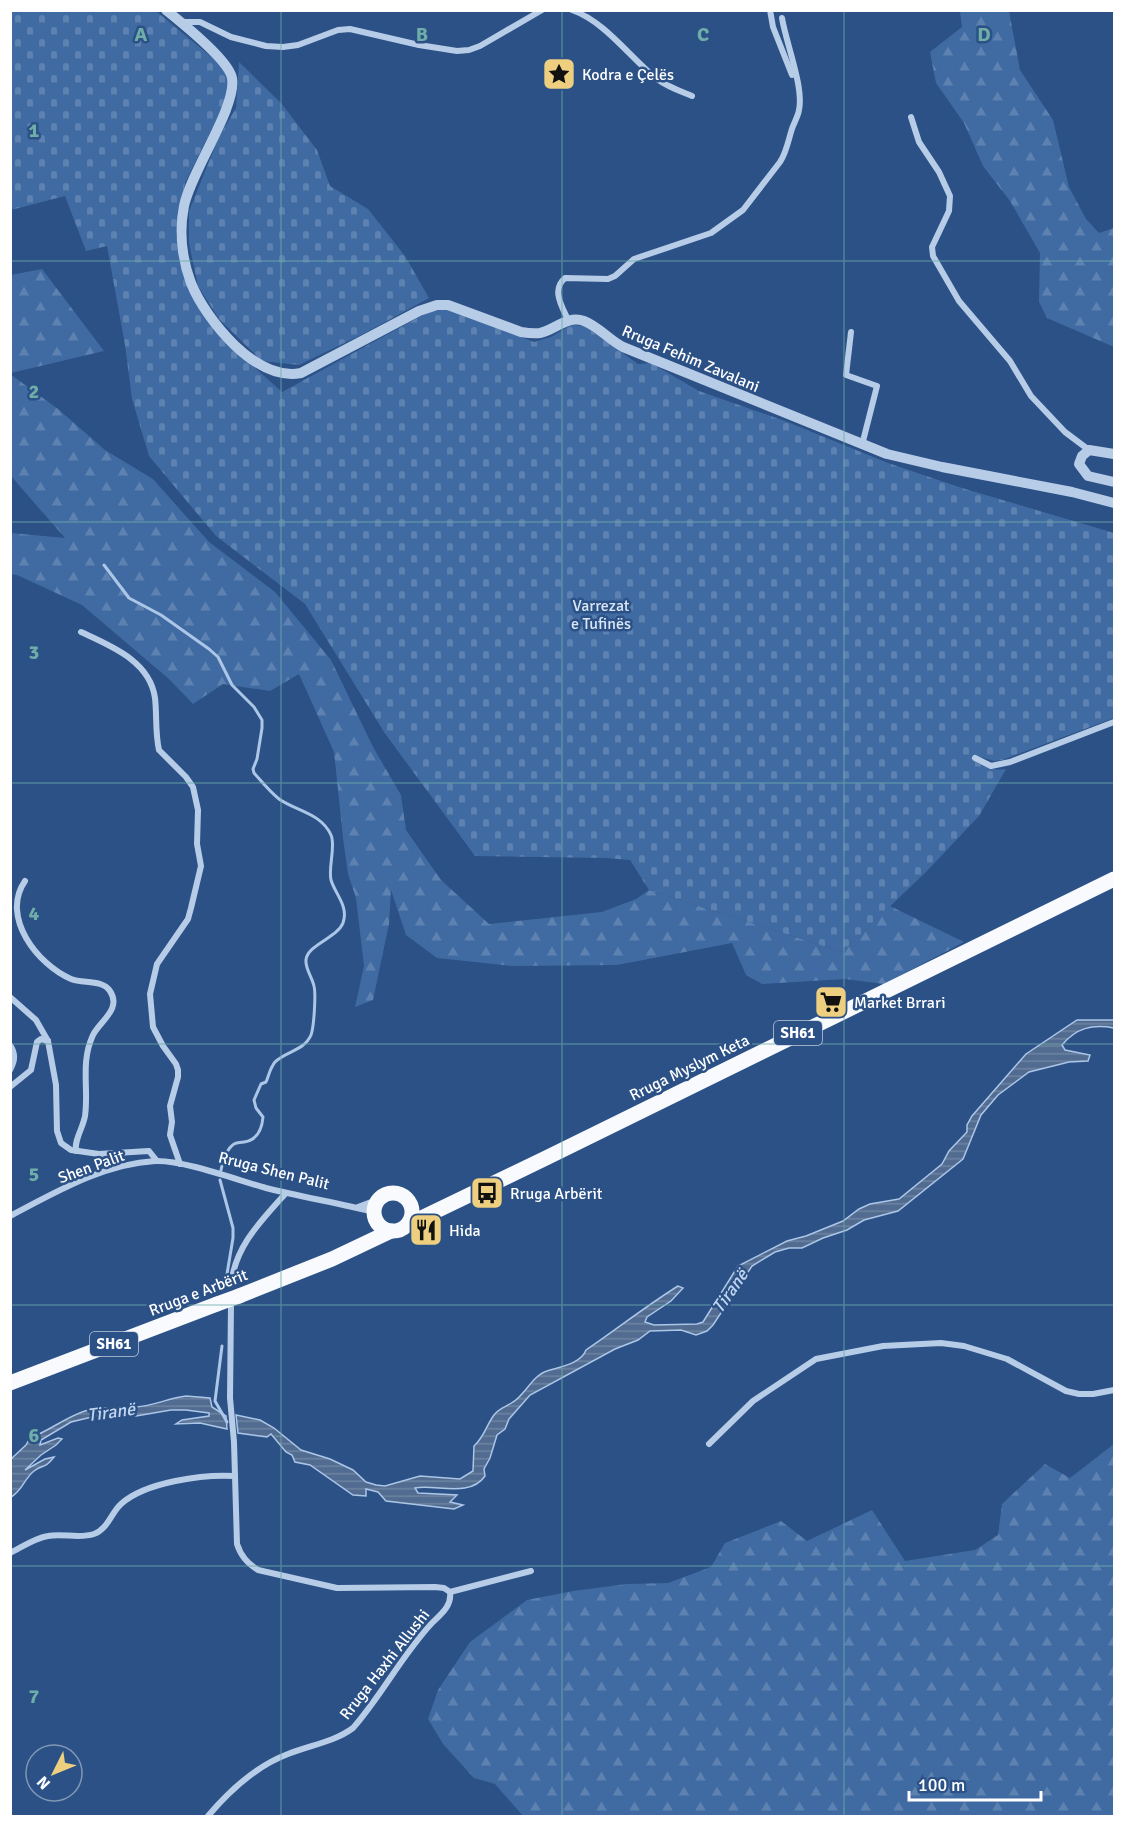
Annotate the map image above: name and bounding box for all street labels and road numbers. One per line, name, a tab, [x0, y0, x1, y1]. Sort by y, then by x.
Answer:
street label: Rruga Fehim Zavalani	[619, 321, 762, 397]
road number: SH61	[774, 1021, 822, 1045]
street label: Rruga Myslym Keta	[626, 1030, 753, 1106]
street label: Shen Palit	[55, 1146, 128, 1188]
street label: Rruga Shen Palit	[216, 1148, 332, 1194]
street label: Rruga e Arbërit	[146, 1265, 251, 1321]
road number: SH61	[90, 1332, 138, 1356]
street label: Rruga Haxhi Allushi	[335, 1605, 434, 1724]

